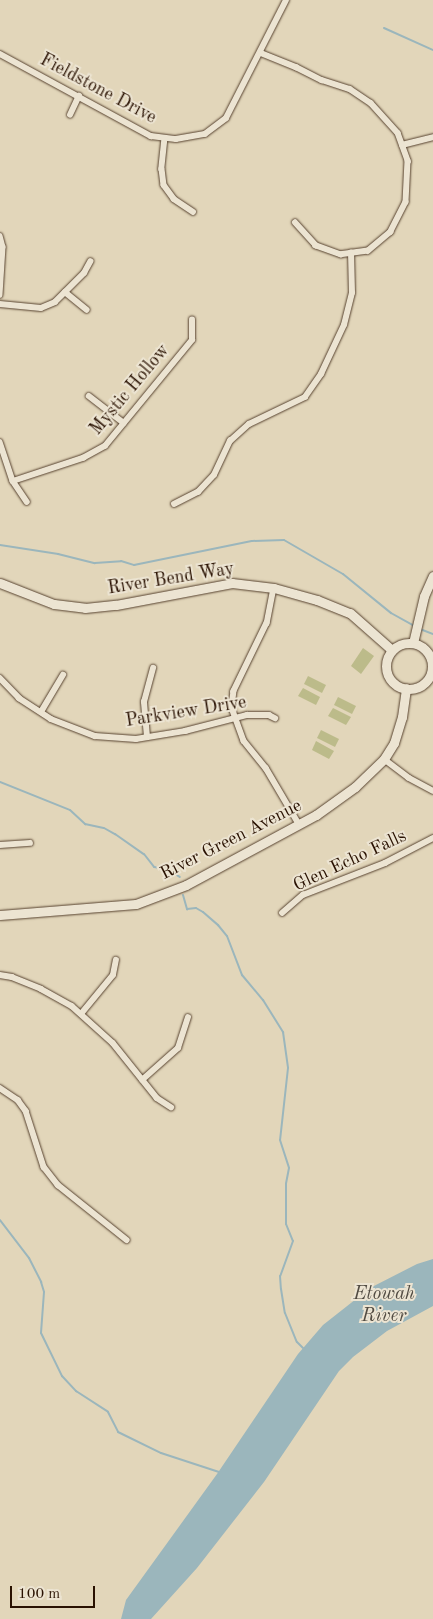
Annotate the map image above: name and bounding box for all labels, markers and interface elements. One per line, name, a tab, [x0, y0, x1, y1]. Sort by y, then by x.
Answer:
street label: Fieldstone Drive	[36, 49, 160, 129]
street label: Mystic Hollow	[86, 340, 174, 440]
street label: River Bend Way	[106, 558, 236, 600]
street label: Parkview Drive	[124, 692, 248, 732]
street label: River Green Avenue	[157, 795, 305, 885]
street label: Glen Echo Falls	[290, 825, 410, 897]
water label: Etowah River	[353, 1284, 415, 1328]
scale bar	[12, 1576, 98, 1608]
text: 100 m	[18, 1587, 60, 1602]

